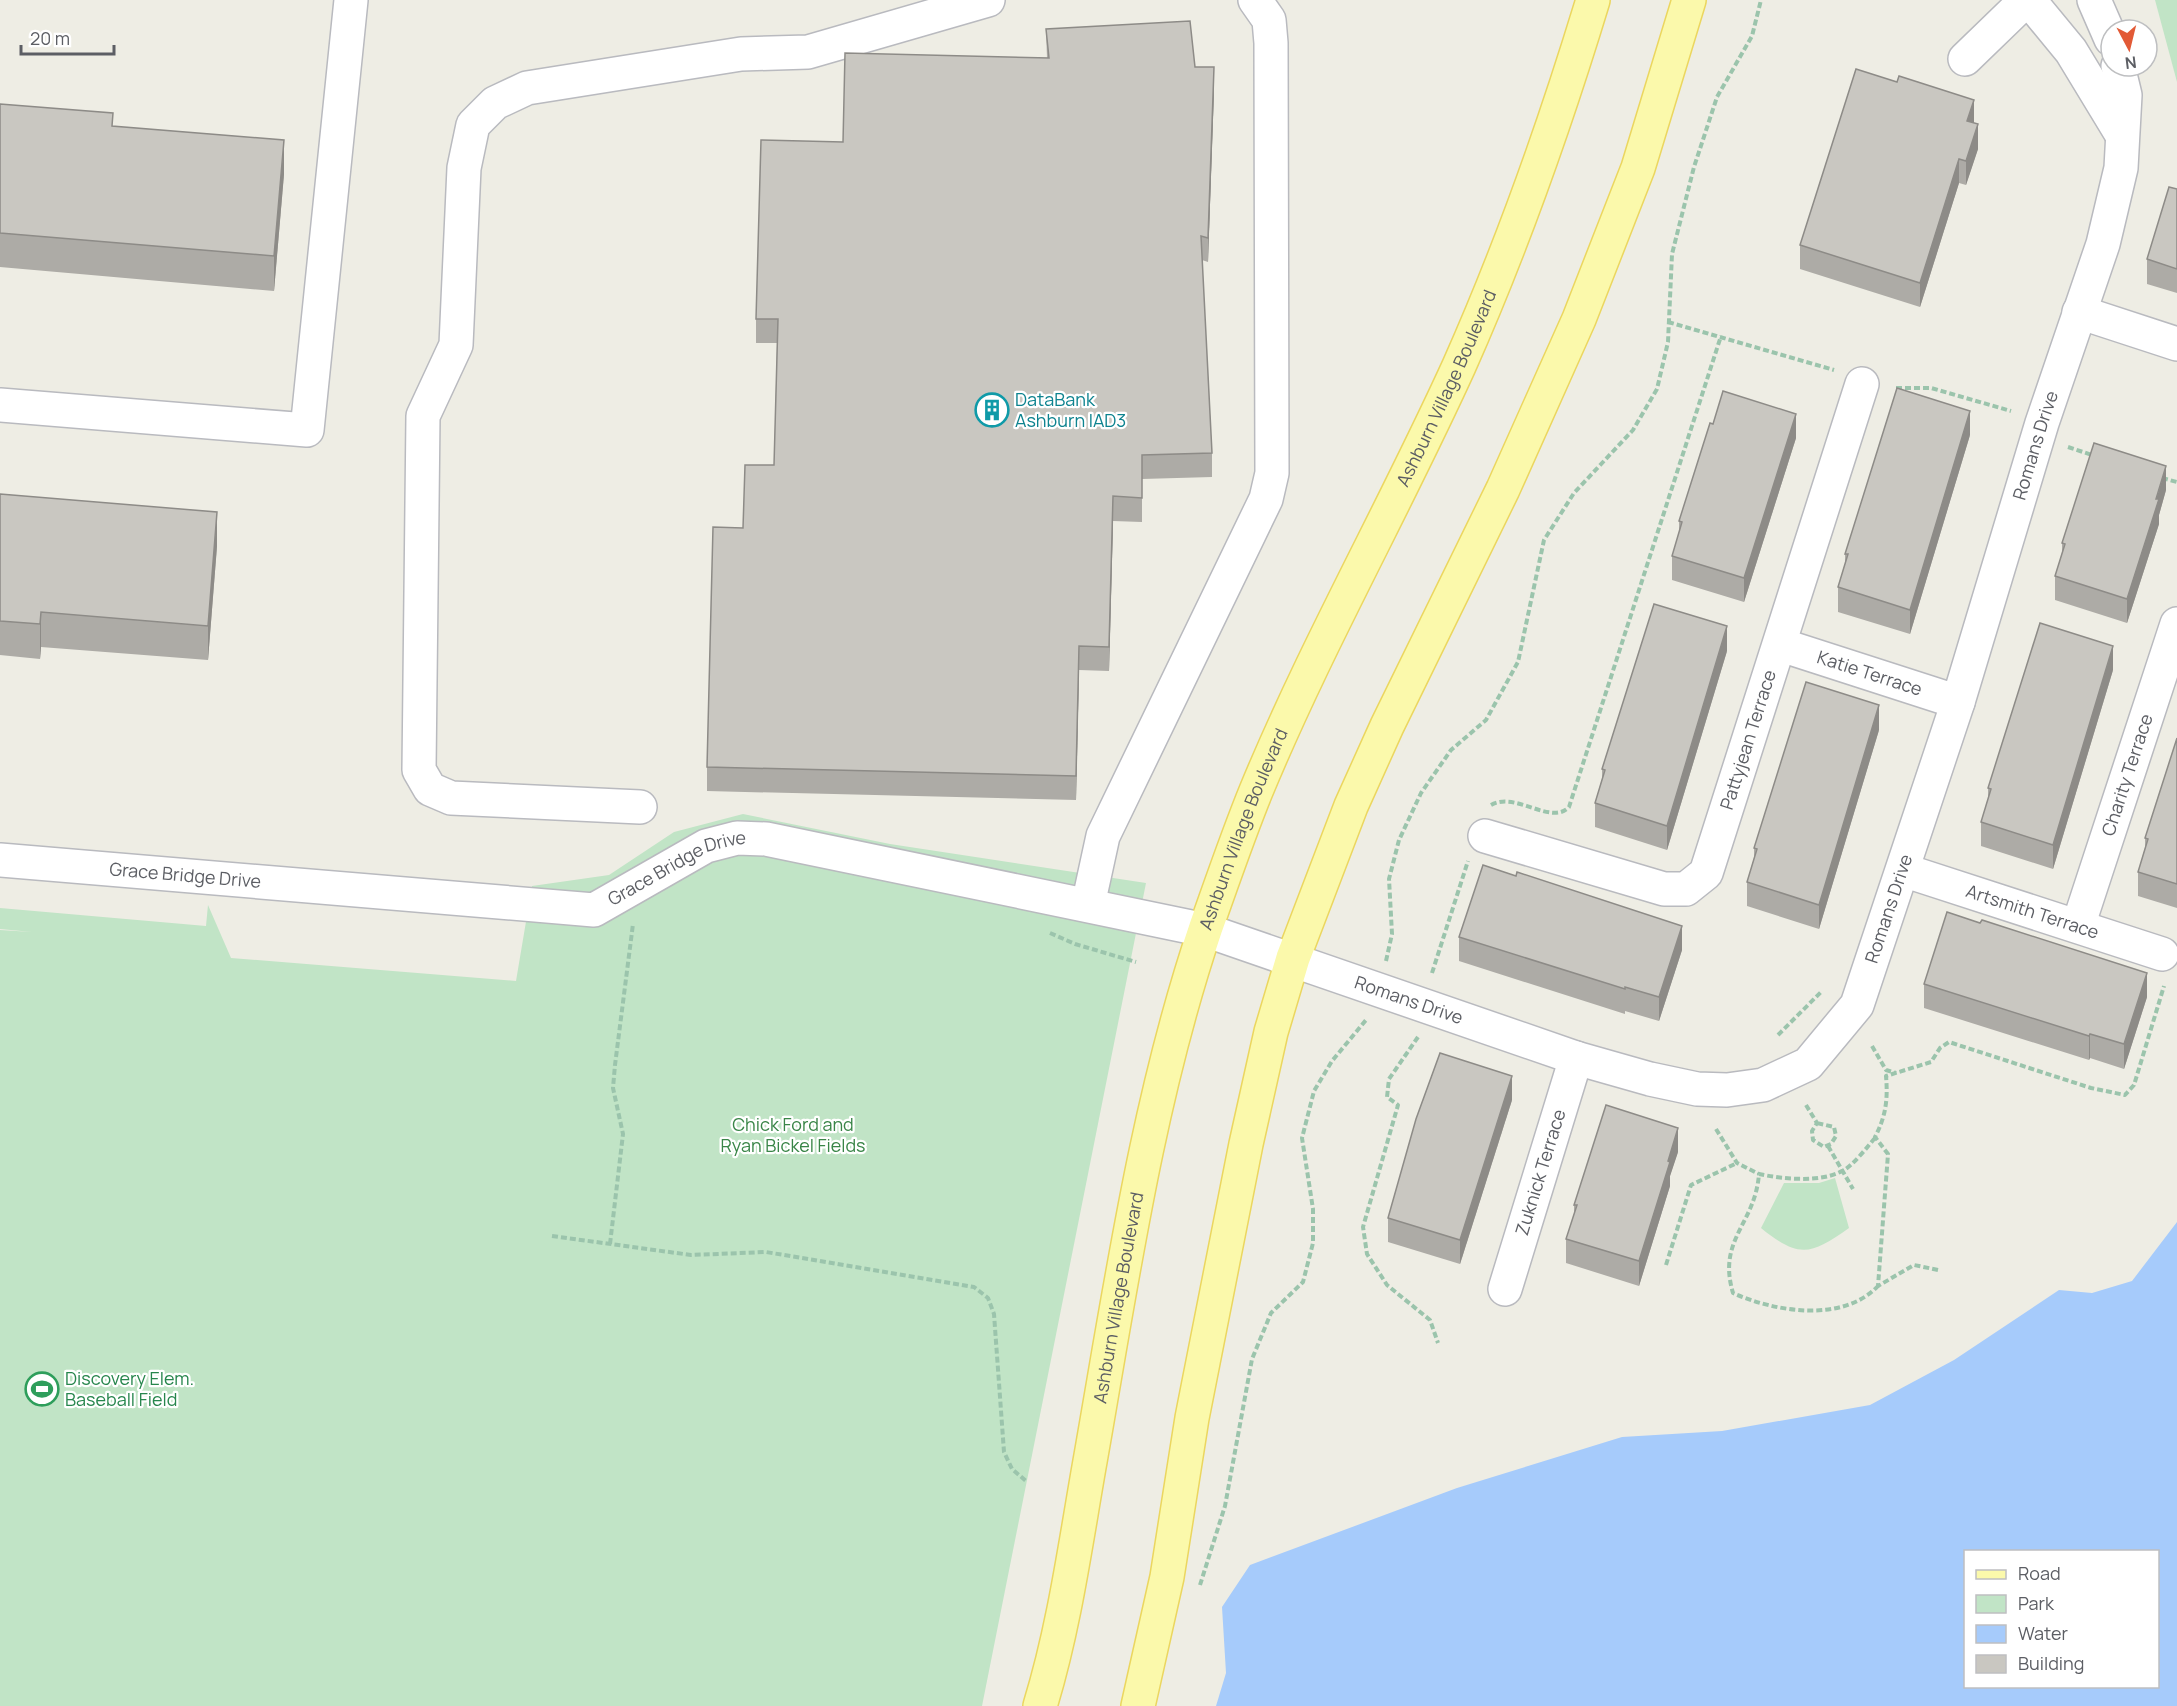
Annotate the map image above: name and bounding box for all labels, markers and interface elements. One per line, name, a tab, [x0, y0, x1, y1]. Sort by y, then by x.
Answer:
scale bar	[21, 18, 114, 56]
north arrow	[2099, 18, 2159, 78]
text: 20 m	[30, 26, 70, 50]
text: N	[2124, 51, 2138, 75]
street label: Ashburn Village Boulevard	[1390, 286, 1501, 490]
place label: DataBank Ashburn IAD3	[1015, 387, 1126, 432]
street label: Romans Drive	[2007, 387, 2063, 503]
building icon: DataBank Ashburn IAD3	[974, 392, 1010, 428]
street label: Katie Terrace	[1814, 644, 1925, 701]
street label: Pattyjean Terrace	[1714, 667, 1781, 812]
street label: Charity Terrace	[2095, 710, 2158, 839]
street label: Ashburn Village Boulevard	[1193, 724, 1293, 933]
street label: Grace Bridge Drive	[603, 825, 746, 911]
street label: Romans Drive	[1859, 851, 1917, 966]
street label: Grace Bridge Drive	[109, 856, 262, 893]
street label: Artsmith Terrace	[1963, 878, 2102, 944]
street label: Romans Drive	[1352, 970, 1466, 1029]
street label: Zuknick Terrace	[1509, 1106, 1571, 1238]
park label: Chick Ford and Ryan Bickel Fields	[720, 1112, 866, 1157]
street label: Ashburn Village Boulevard	[1087, 1190, 1149, 1405]
place label: Discovery Elem. Baseball Field	[65, 1366, 194, 1411]
sports icon: Discovery Elem. Baseball Field	[24, 1371, 60, 1407]
legend	[1964, 1550, 2159, 1688]
text: Road	[2018, 1561, 2061, 1585]
text: Park	[2018, 1591, 2055, 1615]
text: Water	[2018, 1621, 2068, 1645]
text: Building	[2018, 1651, 2084, 1675]

